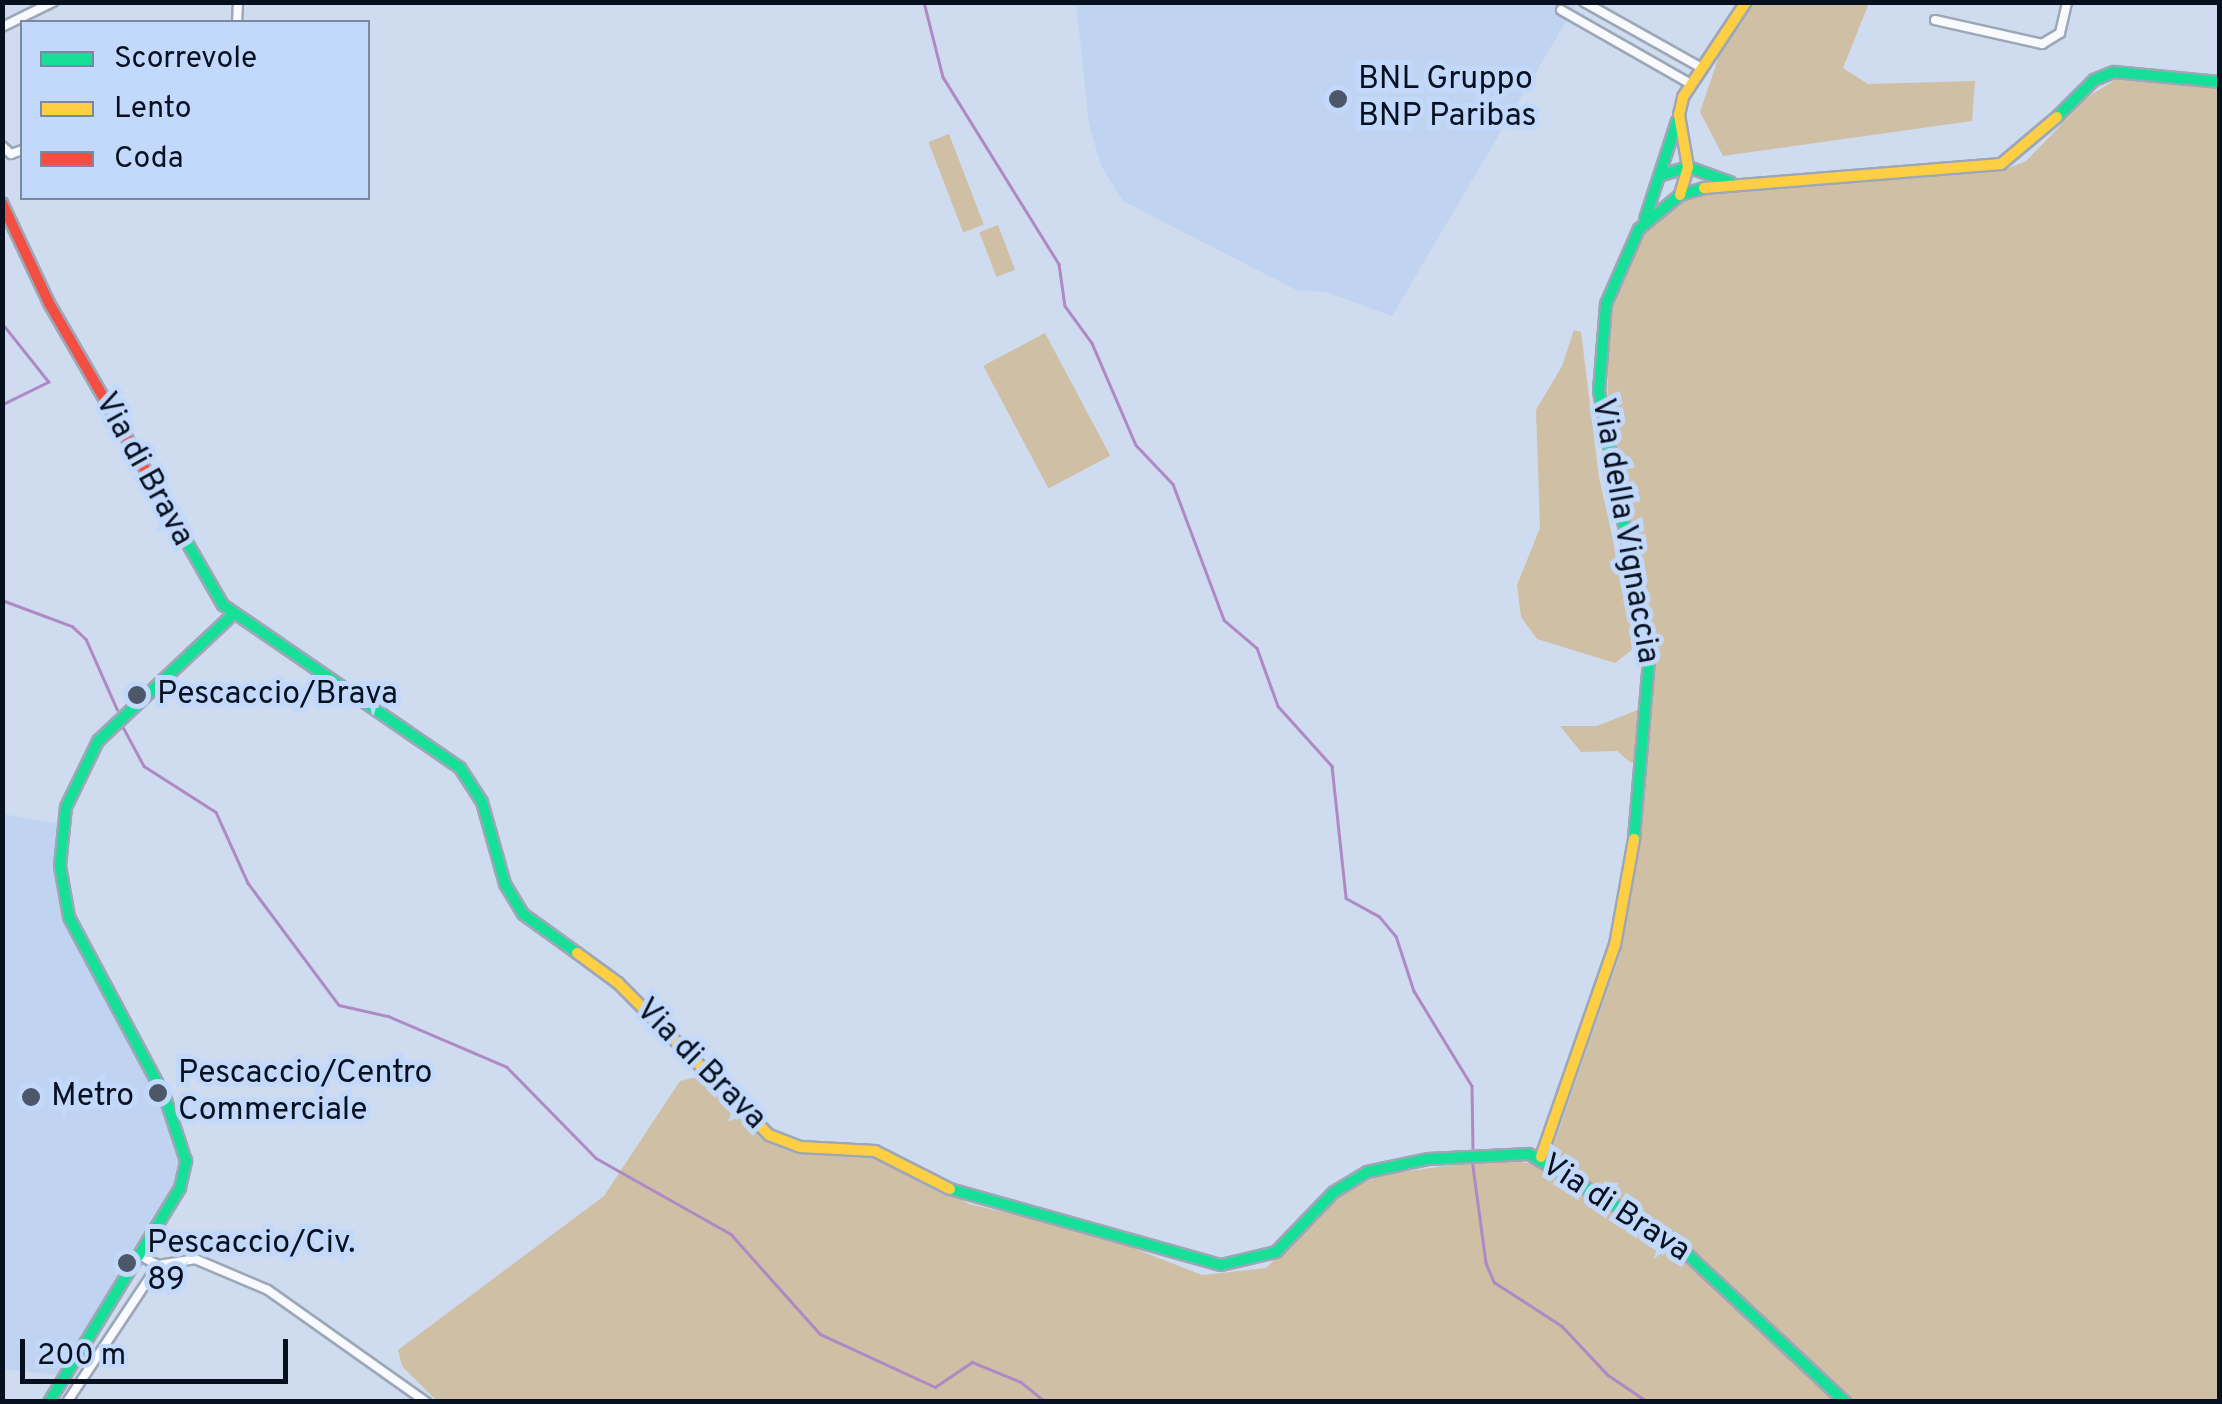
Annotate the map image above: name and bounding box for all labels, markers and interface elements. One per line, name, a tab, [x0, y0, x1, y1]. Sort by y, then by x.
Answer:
legend	[20, 20, 370, 200]
text: Scorrevole	[114, 41, 257, 78]
place label: BNL Gruppo BNP Paribas	[1358, 62, 1537, 137]
marker: BNL Gruppo BNP Paribas	[1327, 88, 1349, 110]
text: Lento	[114, 91, 191, 128]
text: Coda	[114, 141, 183, 178]
street label: Via di Brava	[85, 387, 201, 553]
street label: Via della Vignaccia	[1582, 395, 1666, 667]
place label: Pescaccio/Brava	[157, 676, 398, 714]
marker: Pescaccio/Brava	[126, 684, 148, 706]
street label: Via di Brava	[627, 992, 773, 1138]
place label: Pescaccio/Centro Commerciale	[178, 1056, 432, 1131]
place label: Metro	[51, 1078, 134, 1116]
marker: Pescaccio/Centro Commerciale	[147, 1082, 169, 1104]
marker: Metro	[20, 1086, 42, 1108]
street label: Via di Brava	[1534, 1147, 1696, 1271]
place label: Pescaccio/Civ. 89	[147, 1226, 355, 1301]
marker: Pescaccio/Civ. 89	[116, 1252, 138, 1274]
scale bar	[25, 1319, 292, 1381]
text: 200 m	[37, 1338, 126, 1375]

